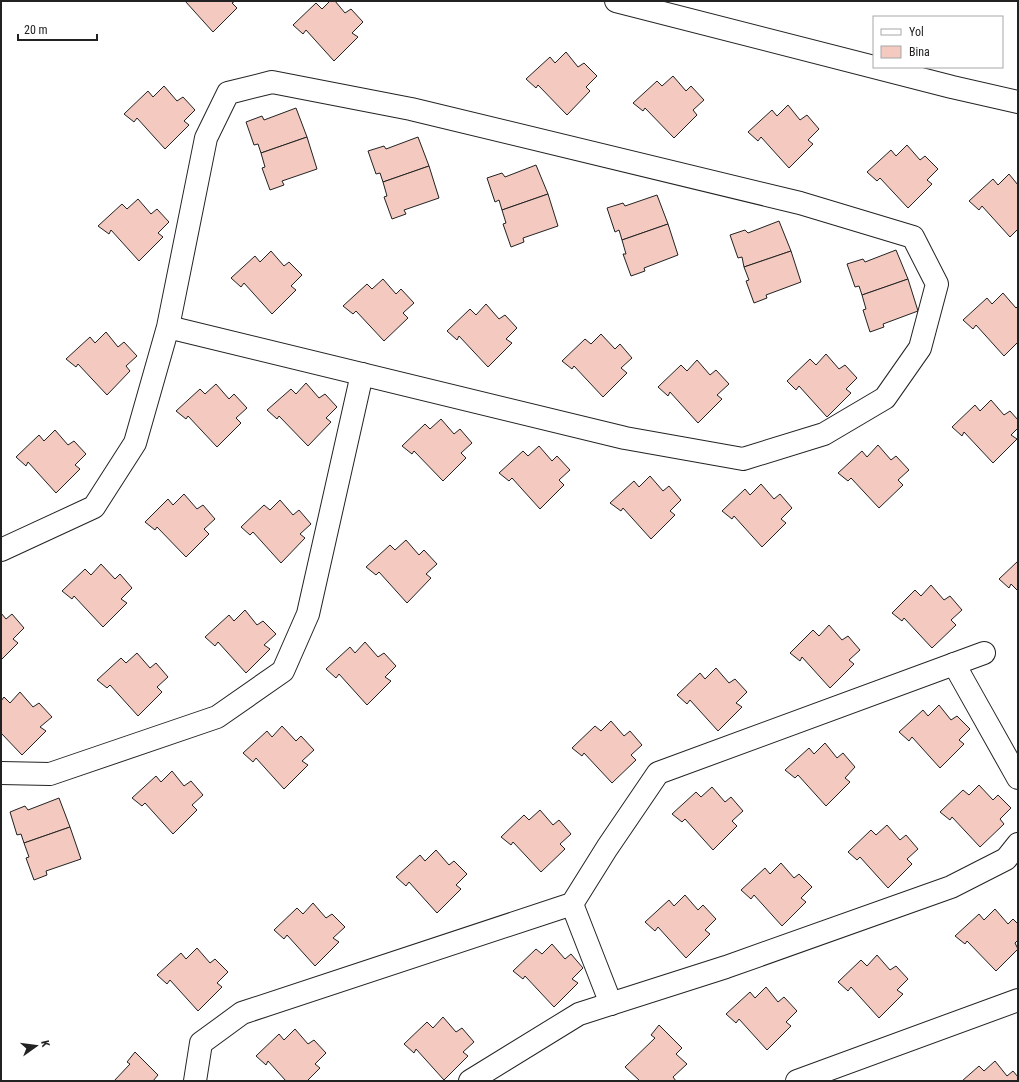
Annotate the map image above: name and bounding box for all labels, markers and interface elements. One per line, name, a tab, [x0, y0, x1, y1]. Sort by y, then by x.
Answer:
scale bar	[18, 16, 97, 42]
legend	[873, 16, 1003, 68]
text: 20 m	[24, 23, 48, 37]
text: Yol	[909, 25, 924, 39]
text: Bina	[909, 45, 930, 59]
north arrow	[16, 1026, 56, 1066]
text: K	[38, 1039, 52, 1049]

